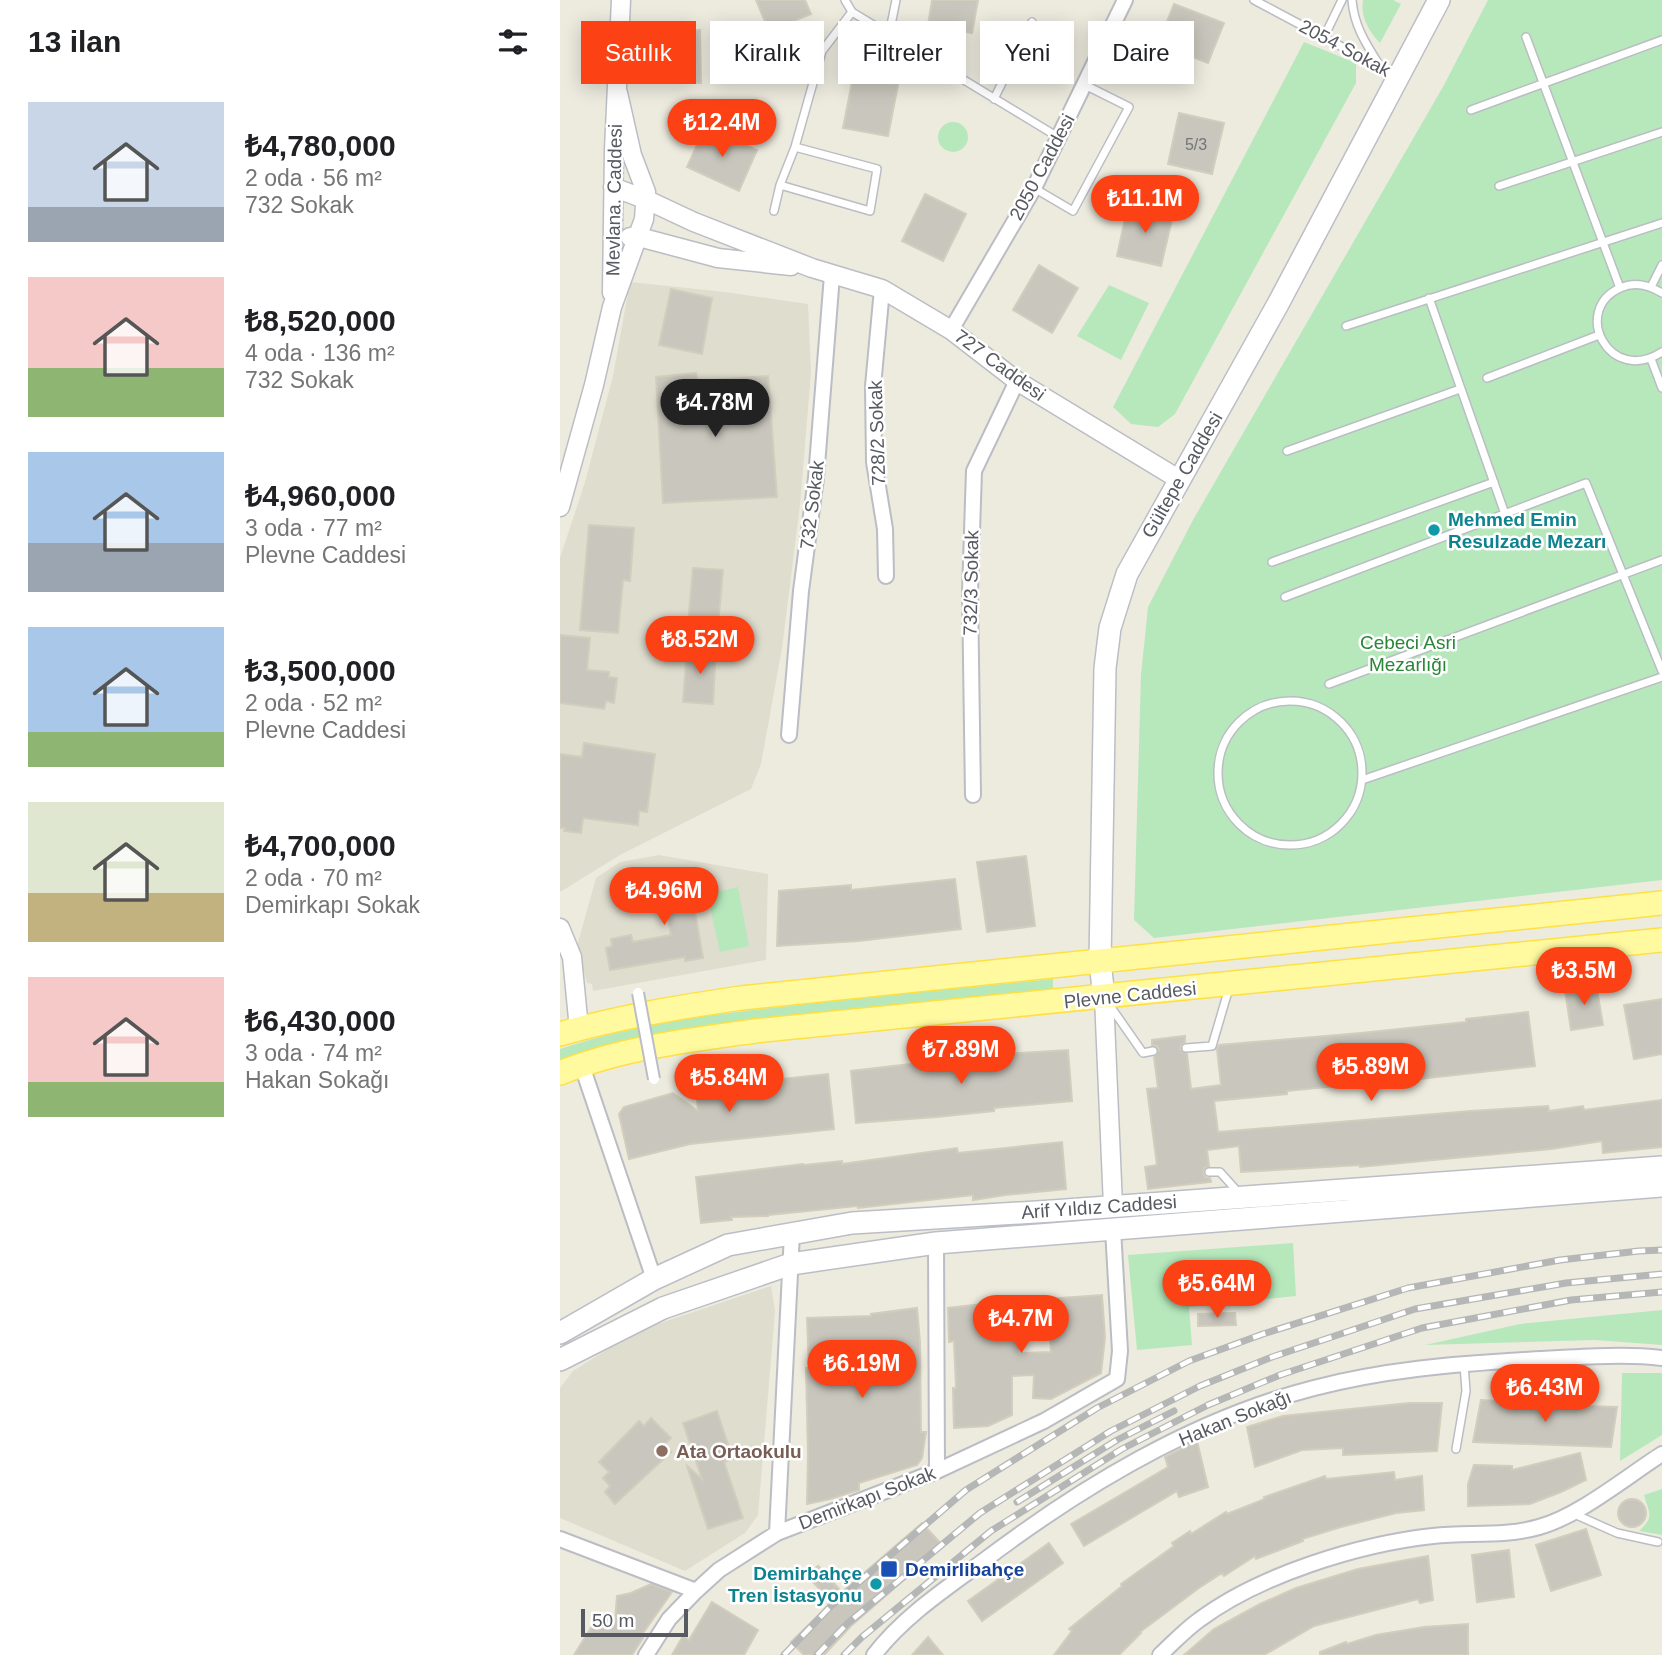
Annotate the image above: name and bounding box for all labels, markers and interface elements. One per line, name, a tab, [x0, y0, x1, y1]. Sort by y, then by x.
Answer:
street label: 2054 Sokak	[1296, 15, 1395, 81]
chip: Satılık	[581, 21, 696, 84]
chip: Kiralık	[710, 21, 824, 84]
chip: Filtreler	[838, 21, 966, 84]
chip: Yeni	[980, 21, 1074, 84]
chip: Daire	[1088, 21, 1194, 84]
icon: filters	[494, 23, 532, 61]
text: 13 ilan	[28, 25, 121, 58]
pin: ₺12.4M	[665, 100, 779, 159]
text: ₺12.4M	[683, 109, 761, 135]
street label: 2050 Caddesi	[1005, 110, 1079, 224]
street label: Mevlana. Caddesi	[602, 124, 626, 276]
text: ₺4,780,000	[245, 129, 396, 162]
icon: home	[84, 130, 168, 214]
house number: 5/3	[1185, 136, 1207, 153]
text: 2 oda · 56 m²	[245, 165, 382, 191]
pin: ₺11.1M	[1088, 176, 1202, 235]
text: ₺11.1M	[1107, 185, 1183, 211]
text: 732 Sokak	[245, 192, 354, 218]
text: ₺8,520,000	[245, 304, 396, 337]
icon: home	[84, 305, 168, 389]
street label: 727 Caddesi	[951, 325, 1049, 405]
text: 4 oda · 136 m²	[245, 340, 395, 366]
text: 732 Sokak	[245, 367, 354, 393]
street label: 728/2 Sokak	[865, 379, 889, 486]
pin: ₺4.78M	[658, 380, 772, 439]
text: ₺4.78M	[676, 389, 754, 415]
street label: Gültepe Caddesi	[1138, 408, 1226, 542]
street label: 732 Sokak	[796, 459, 828, 551]
text: ₺4,960,000	[245, 479, 396, 512]
icon: home	[84, 480, 168, 564]
place label: Mehmed Emin Resulzade Mezarı	[1448, 509, 1606, 552]
text: 3 oda · 77 m²	[245, 515, 382, 541]
marker: Mehmed Emin Resulzade Mezarı	[1426, 522, 1442, 538]
street label: 732/3 Sokak	[960, 530, 982, 636]
text: Plevne Caddesi	[245, 542, 406, 568]
pin: ₺8.52M	[643, 616, 757, 676]
text: ₺8.52M	[661, 626, 739, 652]
park label: Cebeci Asri Mezarlığı	[1360, 632, 1456, 675]
text: ₺3,500,000	[245, 654, 396, 687]
icon: home	[84, 655, 168, 739]
text: 2 oda · 52 m²	[245, 690, 382, 716]
text: Plevne Caddesi	[245, 717, 406, 743]
text: ₺4,700,000	[245, 829, 396, 862]
icon: home	[84, 830, 168, 914]
text: 2 oda · 70 m²	[245, 865, 382, 891]
pin: ₺4.96M	[607, 867, 721, 927]
text: ₺4.96M	[625, 877, 703, 903]
text: Demirkapı Sokak	[245, 892, 420, 918]
pin: ₺3.5M	[1535, 948, 1633, 1007]
text: ₺3.5M	[1552, 957, 1616, 983]
street label: Plevne Caddesi	[1063, 978, 1197, 1012]
text: ₺6,430,000	[245, 1004, 396, 1037]
icon: home	[84, 1005, 168, 1089]
pin: ₺7.89M	[904, 1026, 1018, 1086]
text: ₺7.89M	[922, 1036, 1000, 1062]
text: 3 oda · 74 m²	[245, 1040, 382, 1066]
pin: ₺5.89M	[1314, 1044, 1428, 1103]
text: ₺5.89M	[1332, 1053, 1410, 1079]
pin: ₺5.84M	[672, 1054, 786, 1114]
text: ₺5.84M	[690, 1064, 768, 1090]
text: Hakan Sokağı	[245, 1067, 389, 1093]
street label: Arif Yıldız Caddesi	[1020, 1191, 1178, 1223]
pin: ₺5.64M	[1160, 1260, 1274, 1320]
text: ₺5.64M	[1178, 1270, 1256, 1296]
pin: ₺4.7M	[972, 1296, 1070, 1355]
text: ₺4.7M	[989, 1305, 1053, 1331]
pin: ₺6.19M	[805, 1340, 919, 1400]
text: ₺6.19M	[823, 1350, 901, 1376]
pin: ₺6.43M	[1488, 1364, 1602, 1424]
text: ₺6.43M	[1506, 1374, 1584, 1400]
street label: Hakan Sokağı	[1176, 1386, 1294, 1450]
place label: Ata Ortaokulu	[676, 1441, 802, 1462]
marker: Ata Ortaokulu	[654, 1443, 670, 1459]
street label: Demirkapı Sokak	[796, 1462, 939, 1534]
marker: Demirlibahçe	[879, 1559, 899, 1579]
place label: Demirlibahçe	[905, 1559, 1024, 1580]
place label: Demirbahçe Tren İstasyonu	[728, 1563, 862, 1606]
marker: Demirbahçe Tren İstasyonu	[868, 1576, 884, 1592]
scale bar	[581, 1606, 688, 1638]
text: 50 m	[592, 1610, 634, 1631]

